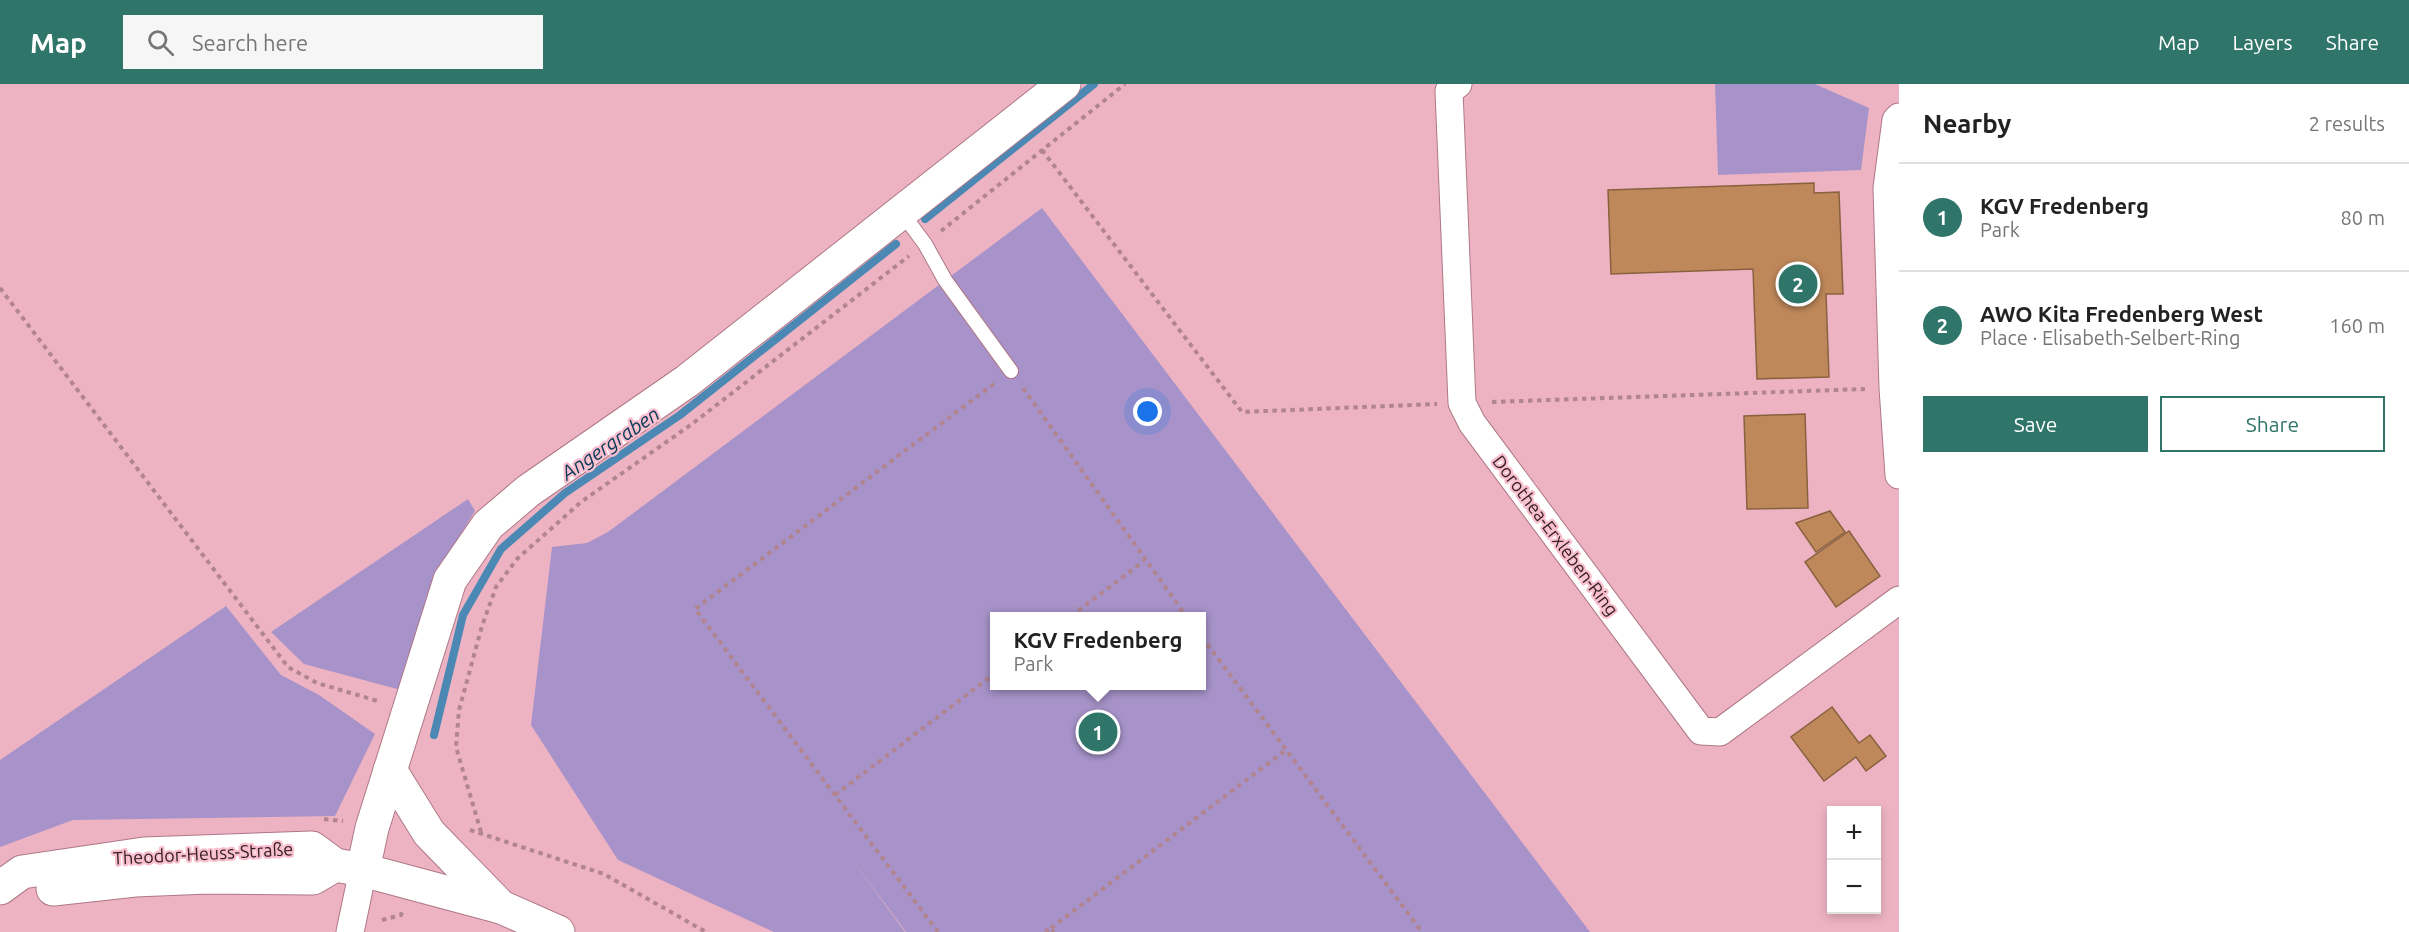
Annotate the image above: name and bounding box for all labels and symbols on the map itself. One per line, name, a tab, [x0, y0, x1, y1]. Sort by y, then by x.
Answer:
pin: 2	[1778, 262, 1818, 306]
your location	[1133, 397, 1162, 426]
water label: Angergraben	[556, 402, 664, 485]
street label: Dorothea-Erxleben-Ring	[1489, 451, 1623, 619]
pin: 1	[1078, 710, 1118, 754]
street label: Theodor-Heuss-Straße	[112, 838, 294, 868]

